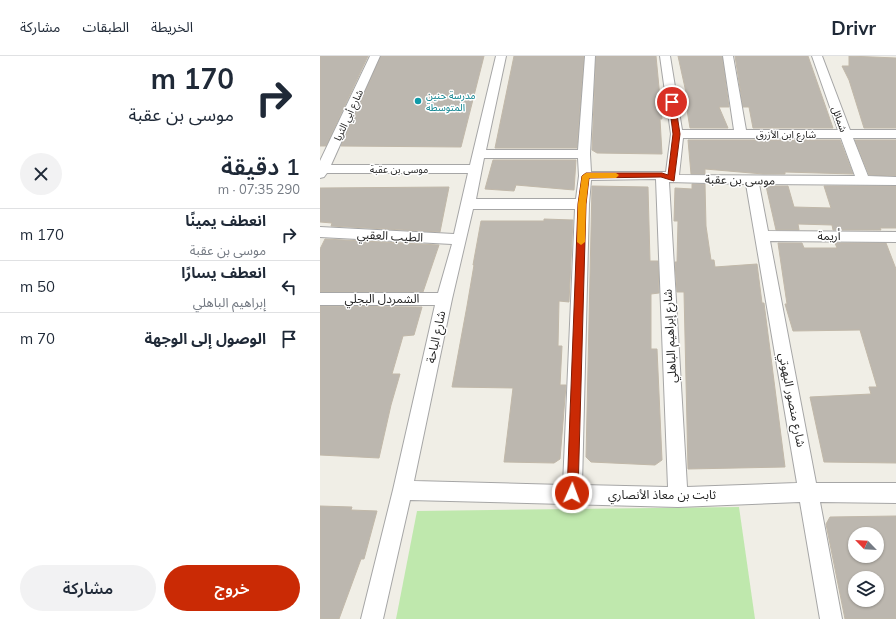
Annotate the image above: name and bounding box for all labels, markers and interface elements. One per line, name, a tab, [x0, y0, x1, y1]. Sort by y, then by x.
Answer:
text: Drivr	[831, 16, 876, 40]
text: مشاركة	[20, 18, 60, 36]
text: الطبقات	[82, 18, 129, 36]
text: الخريطة	[151, 18, 193, 36]
text: 170 m	[151, 61, 234, 96]
icon: right	[248, 72, 300, 124]
pin	[655, 85, 689, 119]
street label: شارع أبي الثريا	[331, 87, 367, 144]
place label: مدرسة حنين المتوسطة	[426, 89, 476, 114]
icon: arrive	[661, 91, 683, 113]
marker: مدرسة حنين المتوسطة	[413, 96, 423, 106]
text: موسى بن عقبة	[128, 103, 234, 126]
street label: شمائل	[829, 104, 850, 134]
street label: شارع ابن الأزرق	[756, 128, 816, 142]
text: 1 دقيقة	[221, 151, 300, 181]
button: close	[20, 153, 62, 195]
street label: موسى بن عقبة	[370, 163, 428, 176]
street label: موسى بن عقبة	[705, 171, 775, 188]
text: 290 m · 07:35	[218, 181, 300, 197]
text: انعطف يمينًا	[185, 211, 266, 230]
icon: right	[278, 224, 300, 246]
text: 170 m	[20, 225, 64, 244]
street label: الطيب العقبي	[356, 226, 424, 248]
street label: أريمة	[817, 228, 841, 243]
text: موسى بن عقبة	[190, 242, 266, 258]
text: انعطف يسارًا	[181, 263, 266, 282]
icon: left	[278, 276, 300, 298]
text: 50 m	[20, 277, 55, 296]
street label: شارع إبراهيم الباهلي	[660, 289, 682, 383]
street label: الشمردل البجلي	[345, 291, 420, 309]
text: إبراهيم الباهلي	[193, 294, 266, 310]
street label: شارع الباحة	[423, 309, 450, 365]
icon: arrive	[278, 328, 300, 350]
text: 70 m	[20, 329, 55, 348]
text: الوصول إلى الوجهة	[145, 329, 266, 348]
street label: شارع منصور البهوتي	[773, 351, 809, 449]
position arrow	[551, 472, 593, 514]
street label: ثابت بن معاذ الأنصاري	[608, 487, 716, 505]
north arrow	[848, 527, 884, 563]
map controls	[848, 527, 884, 607]
button: مشاركة	[20, 565, 156, 611]
button: خروج	[164, 565, 300, 611]
button: layers	[848, 571, 884, 607]

